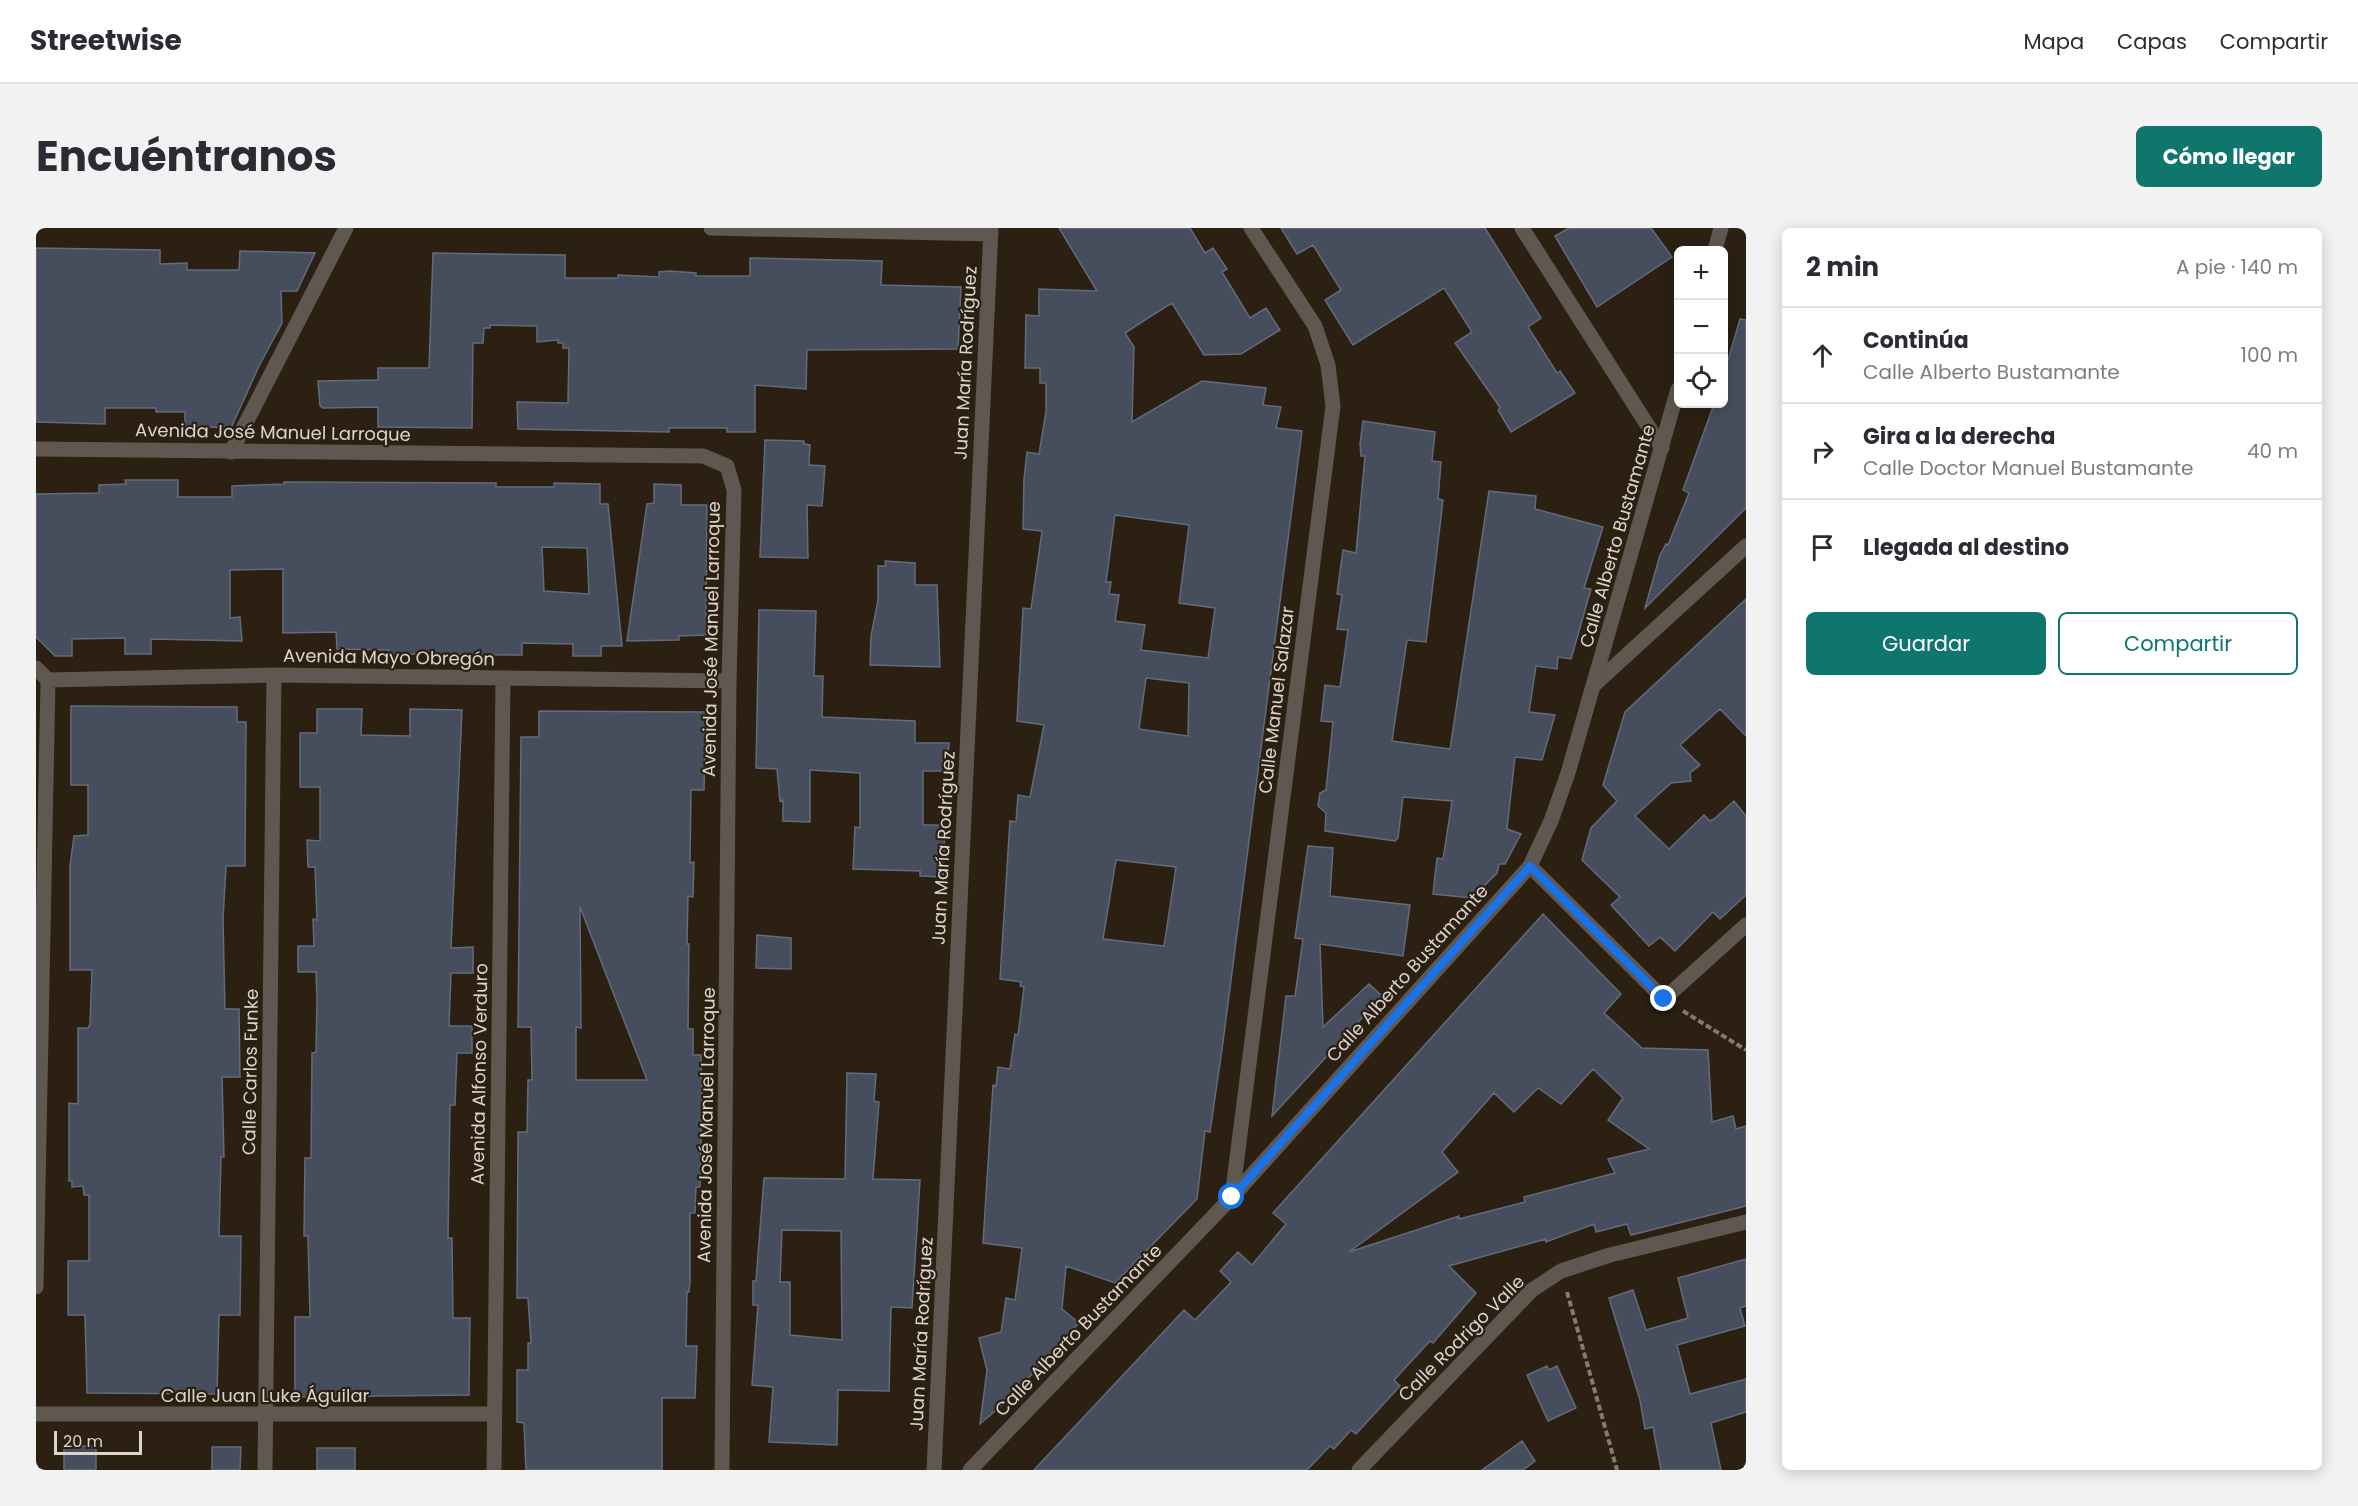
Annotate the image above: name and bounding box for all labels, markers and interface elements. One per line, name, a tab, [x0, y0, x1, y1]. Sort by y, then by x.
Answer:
text: Streetwise	[30, 21, 182, 60]
text: Mapa	[2023, 27, 2084, 56]
text: Capas	[2117, 27, 2187, 56]
text: Compartir	[2220, 27, 2328, 56]
button: Cómo llegar	[2136, 126, 2322, 187]
text: Encuéntranos	[36, 127, 337, 186]
map controls	[1674, 246, 1728, 408]
button: +	[1674, 246, 1728, 300]
text: 2 min	[1806, 249, 1879, 285]
text: A pie · 140 m	[2176, 253, 2298, 281]
street label: Juan María Rodríguez	[947, 265, 983, 461]
button: −	[1674, 300, 1728, 354]
text: Continúa	[1863, 325, 1969, 356]
icon: ahead	[1806, 339, 1839, 372]
text: 100 m	[2241, 341, 2298, 369]
button: locate	[1674, 354, 1728, 408]
text: Calle Alberto Bustamante	[1863, 358, 2120, 386]
street label: Avenida José Manuel Larroque	[135, 417, 411, 447]
text: Gira a la derecha	[1863, 421, 2056, 452]
street label: Calle Alberto Bustamante	[1573, 422, 1661, 650]
icon: right	[1806, 435, 1839, 468]
text: 40 m	[2247, 437, 2298, 465]
text: Calle Doctor Manuel Bustamante	[1863, 454, 2193, 482]
street label: Avenida José Manuel Larroque	[696, 501, 726, 777]
icon: arrive	[1806, 531, 1839, 564]
text: Llegada al destino	[1863, 532, 2069, 563]
street label: Calle Manuel Salazar	[1252, 605, 1300, 795]
button: Guardar	[1806, 612, 2046, 675]
button: Compartir	[2058, 612, 2298, 675]
street label: Avenida Mayo Obregón	[283, 643, 495, 671]
street label: Juan María Rodríguez	[925, 750, 961, 946]
street label: Calle Alberto Bustamante	[1320, 879, 1494, 1067]
street label: Avenida Alfonso Verduro	[465, 963, 493, 1185]
route end	[1650, 985, 1676, 1011]
street label: Avenida José Manuel Larroque	[691, 987, 721, 1263]
street label: Calle Carlos Funke	[236, 989, 264, 1155]
route start	[1218, 1183, 1244, 1209]
street label: Juan María Rodríguez	[903, 1236, 939, 1432]
street label: Calle Alberto Bustamante	[989, 1238, 1167, 1422]
street label: Calle Rodrigo Valle	[1392, 1269, 1530, 1407]
street label: Calle Juan Luke Águilar	[161, 1383, 370, 1408]
scale bar	[54, 1428, 142, 1456]
text: 20 m	[63, 1430, 103, 1453]

